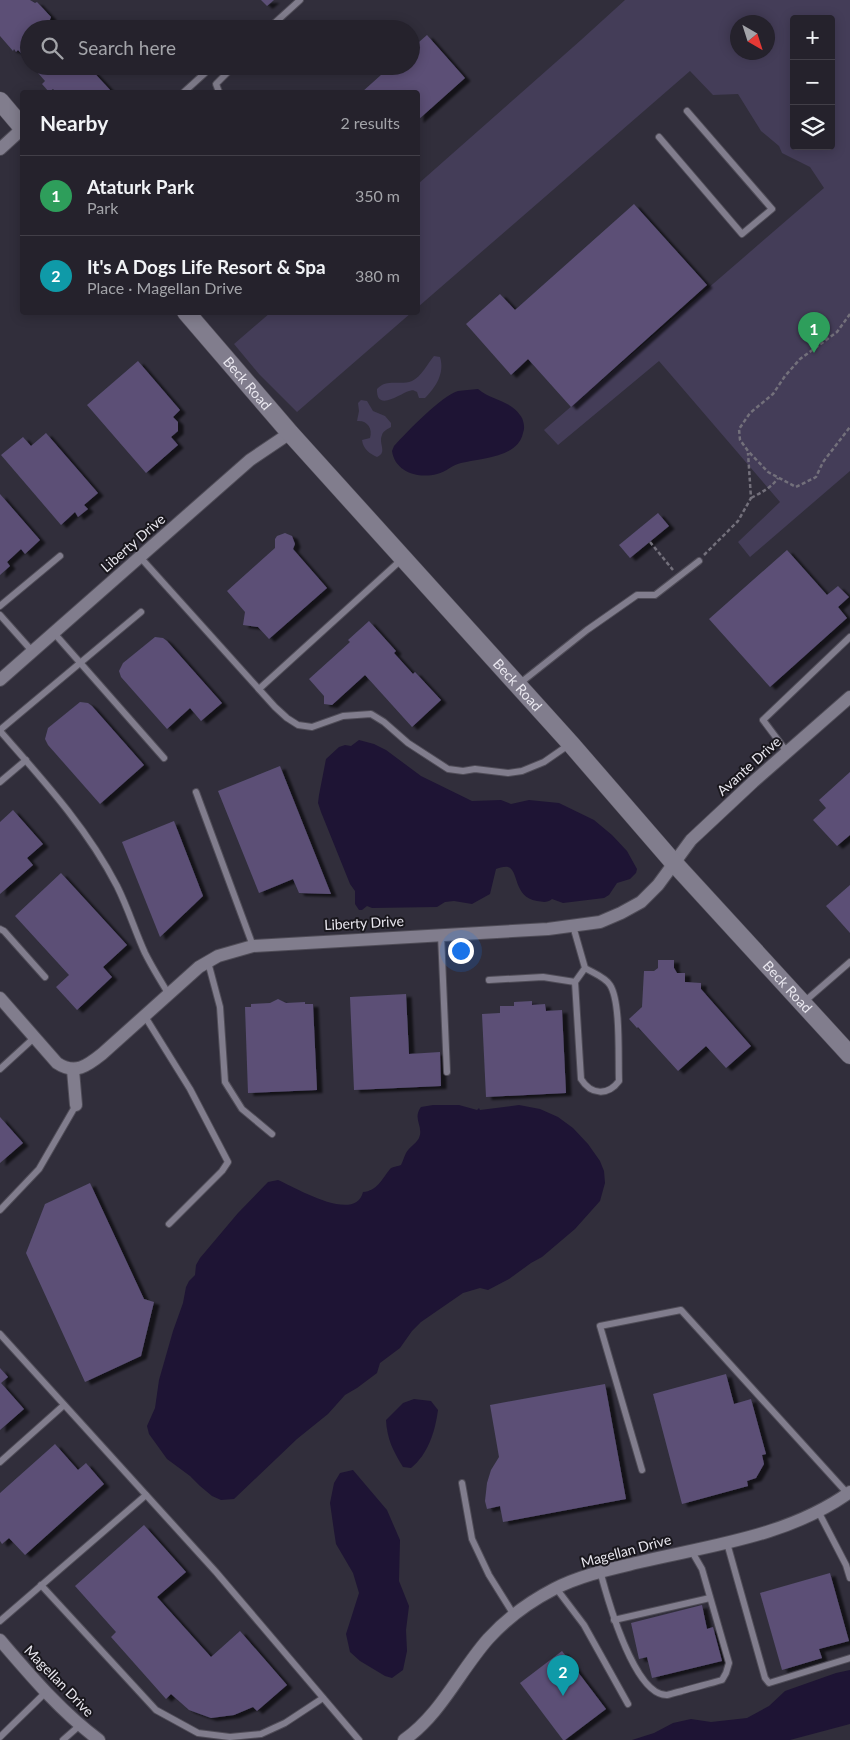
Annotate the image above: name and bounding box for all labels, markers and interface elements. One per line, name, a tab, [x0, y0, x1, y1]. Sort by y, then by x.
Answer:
north arrow	[730, 15, 775, 60]
map controls	[790, 15, 835, 150]
button: +	[790, 15, 835, 60]
search box	[20, 20, 420, 75]
icon: search	[38, 34, 66, 62]
text: Search here	[78, 36, 176, 59]
button: −	[790, 60, 835, 105]
button: layers	[790, 105, 835, 150]
text: Nearby	[40, 110, 108, 135]
text: 2 results	[340, 113, 400, 132]
text: Ataturk Park	[87, 175, 194, 198]
text: 1	[51, 186, 61, 205]
text: 350 m	[355, 186, 400, 205]
text: Park	[87, 198, 118, 217]
text: It's A Dogs Life Resort & Spa	[87, 255, 326, 278]
text: 2	[51, 266, 61, 285]
text: 380 m	[355, 266, 400, 285]
text: Place · Magellan Drive	[87, 278, 242, 297]
pin: 1	[798, 312, 830, 353]
street label: Beck Road	[220, 353, 275, 413]
street label: Liberty Drive	[97, 510, 168, 575]
street label: Beck Road	[490, 655, 546, 714]
street label: Avante Drive	[713, 733, 784, 799]
street label: Liberty Drive	[324, 912, 404, 933]
your location	[448, 938, 474, 964]
street label: Beck Road	[760, 957, 816, 1016]
street label: Magellan Drive	[579, 1530, 673, 1571]
street label: Magellan Drive	[21, 1641, 98, 1720]
pin: 2	[547, 1655, 579, 1696]

